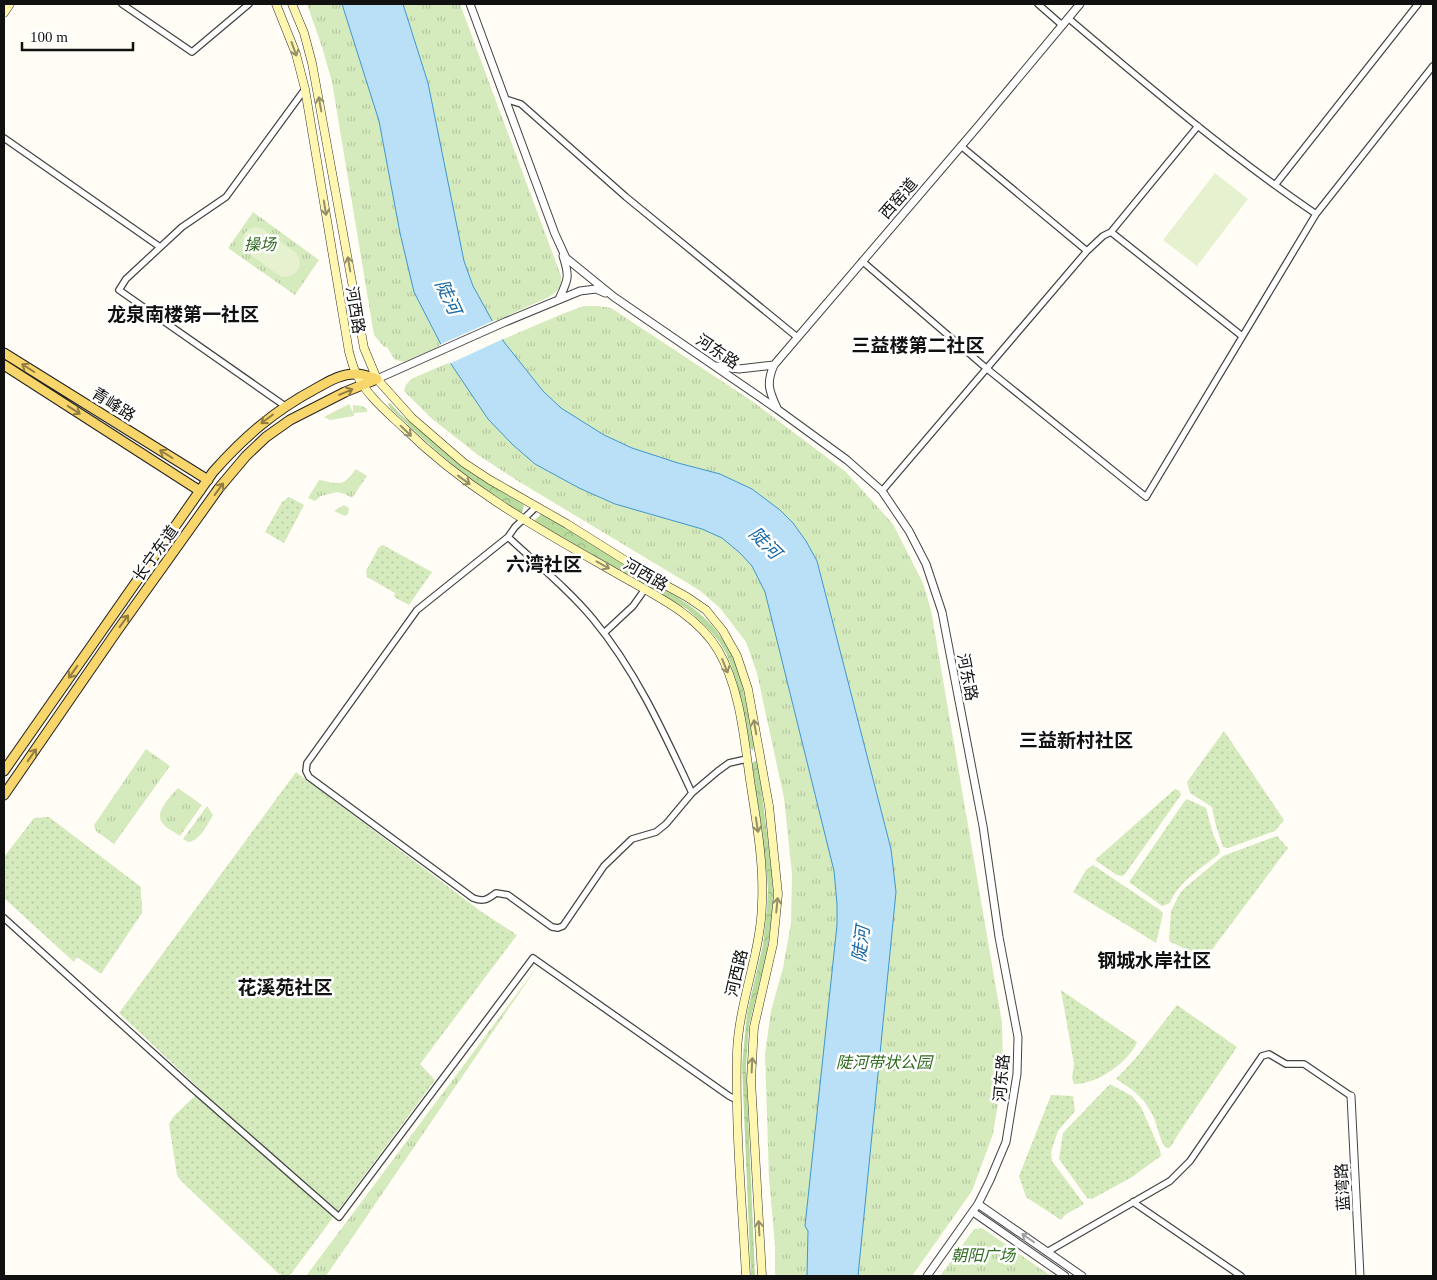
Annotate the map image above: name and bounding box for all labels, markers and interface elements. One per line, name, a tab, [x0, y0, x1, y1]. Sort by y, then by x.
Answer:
scale bar	[22, 20, 134, 52]
text: 100 m	[30, 29, 68, 45]
one-way arrow	[290, 41, 299, 56]
one-way arrow	[314, 97, 324, 113]
street label: 西窑道	[876, 175, 921, 222]
one-way arrow	[320, 200, 330, 216]
park label: 操场	[244, 236, 278, 253]
one-way arrow	[344, 257, 353, 273]
water label: 陡河	[431, 276, 466, 320]
street label: 河西路	[343, 285, 368, 335]
district label: 龙泉南楼第一社区	[107, 304, 259, 325]
street label: 河东路	[693, 331, 742, 372]
district label: 三益楼第二社区	[851, 335, 985, 356]
one-way arrow	[22, 363, 36, 373]
street label: 青峰路	[89, 384, 139, 424]
one-way arrow	[338, 387, 353, 397]
one-way arrow	[67, 405, 81, 415]
one-way arrow	[260, 414, 274, 424]
one-way arrow	[400, 425, 413, 437]
one-way arrow	[160, 449, 174, 459]
one-way arrow	[457, 475, 471, 485]
one-way arrow	[214, 482, 224, 496]
street label: 长宁东道	[130, 522, 181, 584]
water label: 陡河	[745, 523, 787, 565]
district label: 六湾社区	[506, 554, 582, 575]
street label: 河西路	[621, 555, 671, 594]
one-way arrow	[595, 561, 609, 571]
one-way arrow	[119, 615, 130, 628]
street label: 河东路	[955, 652, 980, 702]
one-way arrow	[721, 658, 730, 673]
one-way arrow	[68, 665, 78, 679]
one-way arrow	[749, 719, 759, 735]
district label: 三益新村社区	[1019, 730, 1133, 751]
one-way arrow	[27, 748, 37, 762]
one-way arrow	[752, 817, 762, 833]
one-way arrow	[772, 898, 782, 914]
water label: 陡河	[849, 922, 873, 963]
street label: 河西路	[723, 948, 750, 998]
district label: 钢城水岸社区	[1097, 950, 1211, 971]
district label: 花溪苑社区	[237, 977, 333, 998]
street label: 河东路	[991, 1053, 1012, 1103]
park label: 陡河带状公园	[836, 1054, 934, 1071]
one-way arrow	[747, 1058, 756, 1074]
street label: 蓝湾路	[1333, 1163, 1352, 1211]
one-way arrow	[755, 1220, 764, 1236]
one-way arrow	[1021, 1233, 1035, 1243]
park label: 朝阳广场	[951, 1247, 1017, 1264]

